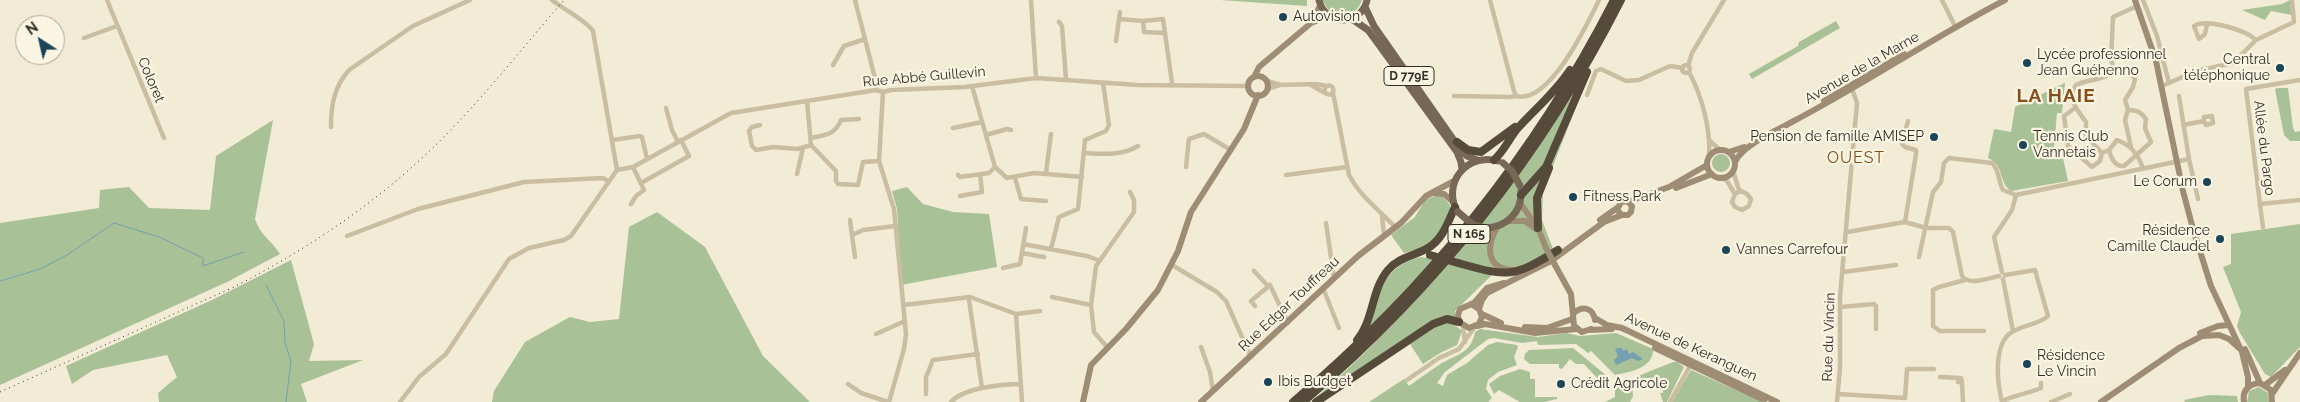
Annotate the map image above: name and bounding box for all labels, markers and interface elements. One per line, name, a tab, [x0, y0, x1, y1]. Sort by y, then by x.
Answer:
place label: Autovision	[1293, 9, 1360, 25]
marker: Autovision	[1277, 11, 1289, 23]
north arrow	[15, 15, 65, 65]
text: N	[23, 19, 41, 38]
street label: Avenue de la Marne	[1802, 28, 1922, 108]
place label: Lycée professionnel Jean Guéhenno	[2037, 47, 2166, 80]
place label: Central téléphonique	[2184, 52, 2270, 84]
street label: Coloret	[134, 55, 168, 105]
marker: Lycée professionnel Jean Guéhenno	[2021, 57, 2033, 69]
marker: Central téléphonique	[2274, 62, 2286, 74]
street label: Rue Abbé Guillevin	[862, 63, 986, 91]
road number: D 779E	[1384, 66, 1434, 85]
district label: LA HAIE	[2016, 85, 2096, 107]
street label: Allée du Pargo	[2250, 100, 2278, 196]
place label: Pension de famille AMISEP	[1750, 129, 1924, 145]
place label: Tennis Club Vannetais	[2033, 129, 2108, 162]
marker: Pension de famille AMISEP	[1928, 131, 1940, 143]
marker: Tennis Club Vannetais	[2017, 139, 2029, 151]
district label: OUEST	[1826, 148, 1886, 168]
place label: Le Corum	[2133, 174, 2197, 190]
marker: Le Corum	[2201, 176, 2213, 188]
place label: Fitness Park	[1583, 189, 1661, 205]
marker: Fitness Park	[1567, 191, 1579, 203]
place label: Résidence Camille Claudel	[2107, 223, 2210, 256]
road number: N 165	[1448, 224, 1490, 243]
marker: Résidence Camille Claudel	[2214, 233, 2226, 245]
place label: Vannes Carrefour	[1736, 242, 1848, 258]
marker: Vannes Carrefour	[1720, 244, 1732, 256]
street label: Rue Edgar Touffreau	[1235, 253, 1343, 355]
street label: Rue du Vincin	[1819, 292, 1839, 382]
street label: Avenue de Keranguen	[1622, 309, 1760, 385]
place label: Résidence Le Vincin	[2037, 348, 2105, 381]
marker: Résidence Le Vincin	[2021, 358, 2033, 370]
place label: Ibis Budget	[1278, 374, 1351, 390]
marker: Ibis Budget	[1262, 376, 1274, 388]
place label: Crédit Agricole	[1571, 376, 1667, 392]
marker: Crédit Agricole	[1555, 378, 1567, 390]

